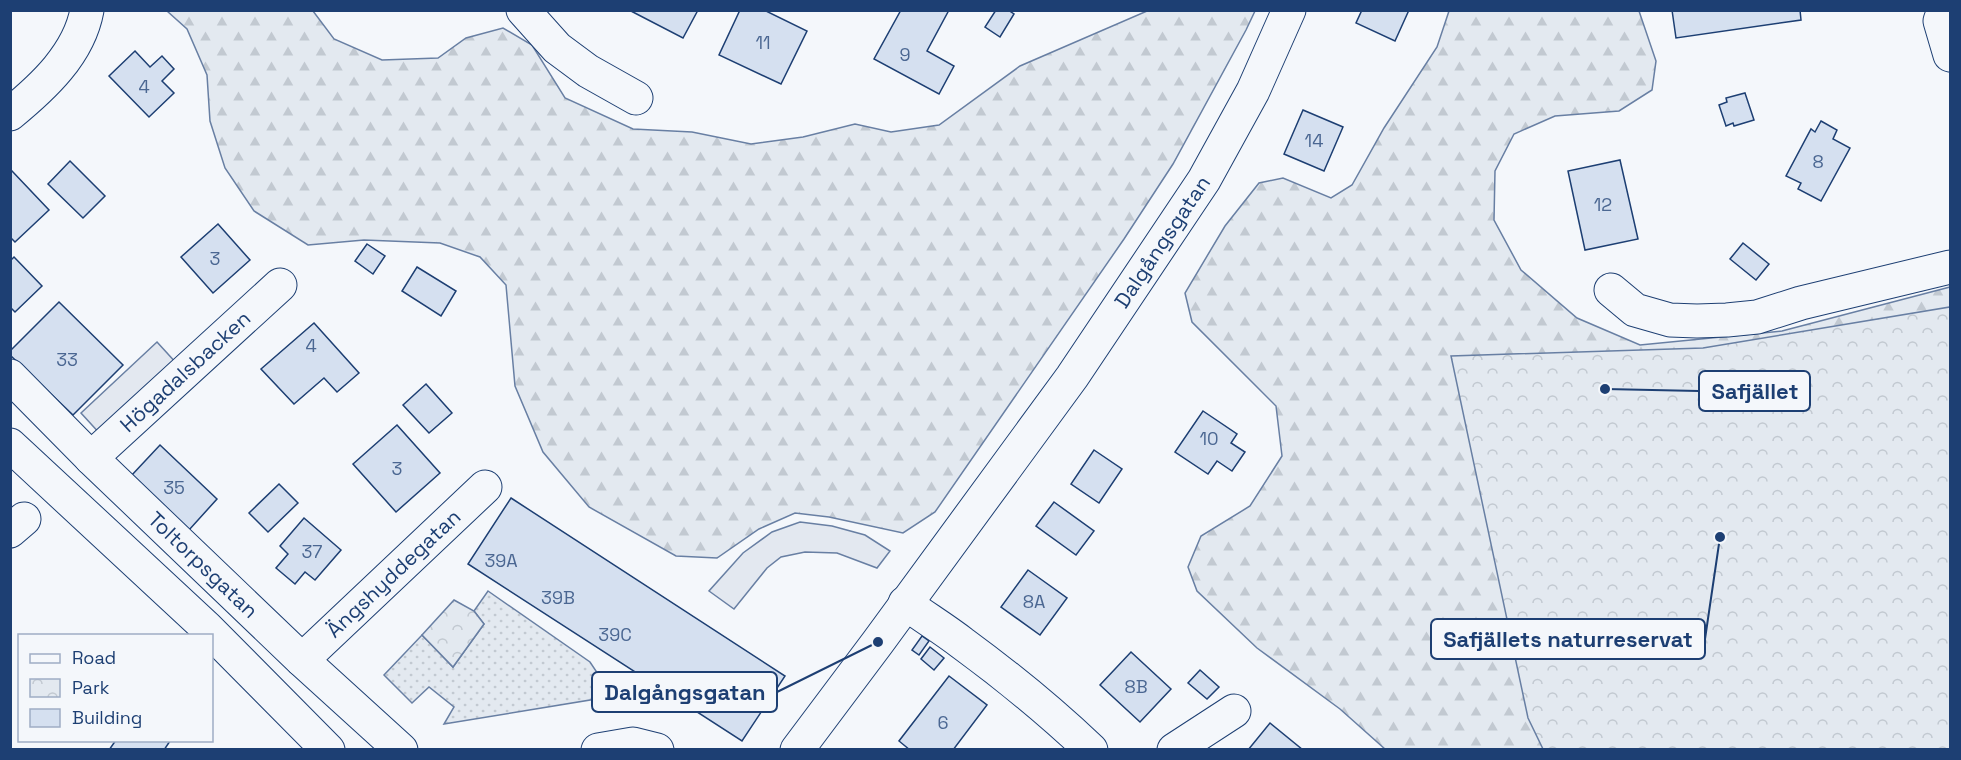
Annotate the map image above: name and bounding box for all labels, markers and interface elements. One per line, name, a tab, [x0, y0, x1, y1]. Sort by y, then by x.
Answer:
house number: 11	[755, 31, 771, 54]
house number: 9	[899, 43, 911, 66]
house number: 4	[138, 75, 150, 98]
house number: 14	[1305, 129, 1323, 152]
house number: 8	[1812, 150, 1824, 173]
street label: Dalgångsgatan	[1108, 170, 1216, 313]
house number: 12	[1594, 193, 1612, 216]
house number: 3	[210, 247, 220, 270]
street label: Högadalsbacken	[114, 305, 256, 438]
house number: 4	[305, 334, 317, 357]
house number: 33	[56, 348, 78, 371]
callout: Safjället	[1699, 371, 1810, 411]
text: Safjället	[1712, 377, 1798, 405]
house number: 10	[1199, 427, 1219, 450]
house number: 3	[392, 457, 402, 480]
house number: 35	[163, 476, 185, 499]
street label: Ängshyddegatan	[320, 503, 466, 643]
street label: Toltorpsgatan	[142, 506, 264, 624]
house number: 37	[301, 540, 323, 563]
house number: 39A	[484, 549, 518, 572]
house number: 39B	[541, 586, 575, 609]
house number: 8A	[1023, 590, 1045, 613]
callout: Safjällets naturreservat	[1431, 619, 1705, 659]
house number: 39C	[598, 623, 632, 646]
text: Safjällets naturreservat	[1443, 625, 1693, 653]
legend	[18, 634, 213, 742]
text: Road	[72, 646, 116, 669]
callout: Dalgångsgatan	[592, 672, 777, 712]
house number: 8B	[1124, 675, 1148, 698]
text: Park	[72, 676, 110, 699]
text: Dalgångsgatan	[604, 678, 766, 706]
text: Building	[72, 706, 142, 729]
house number: 6	[937, 711, 949, 734]

